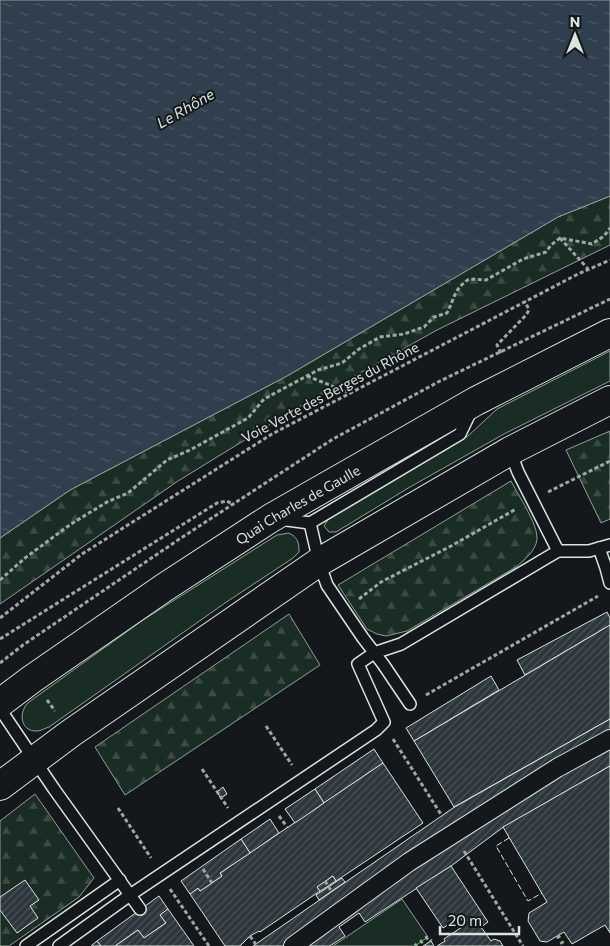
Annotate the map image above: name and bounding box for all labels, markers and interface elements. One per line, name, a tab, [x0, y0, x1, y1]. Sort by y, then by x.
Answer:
north arrow	[550, 10, 600, 60]
text: N	[570, 13, 580, 30]
water label: Le Rhône	[153, 84, 217, 132]
street label: Voie Verte des Berges du Rhône	[239, 338, 421, 446]
street label: Quai Charles de Gaulle	[232, 461, 363, 547]
scale bar	[440, 904, 519, 936]
text: 20 m	[448, 911, 482, 929]

